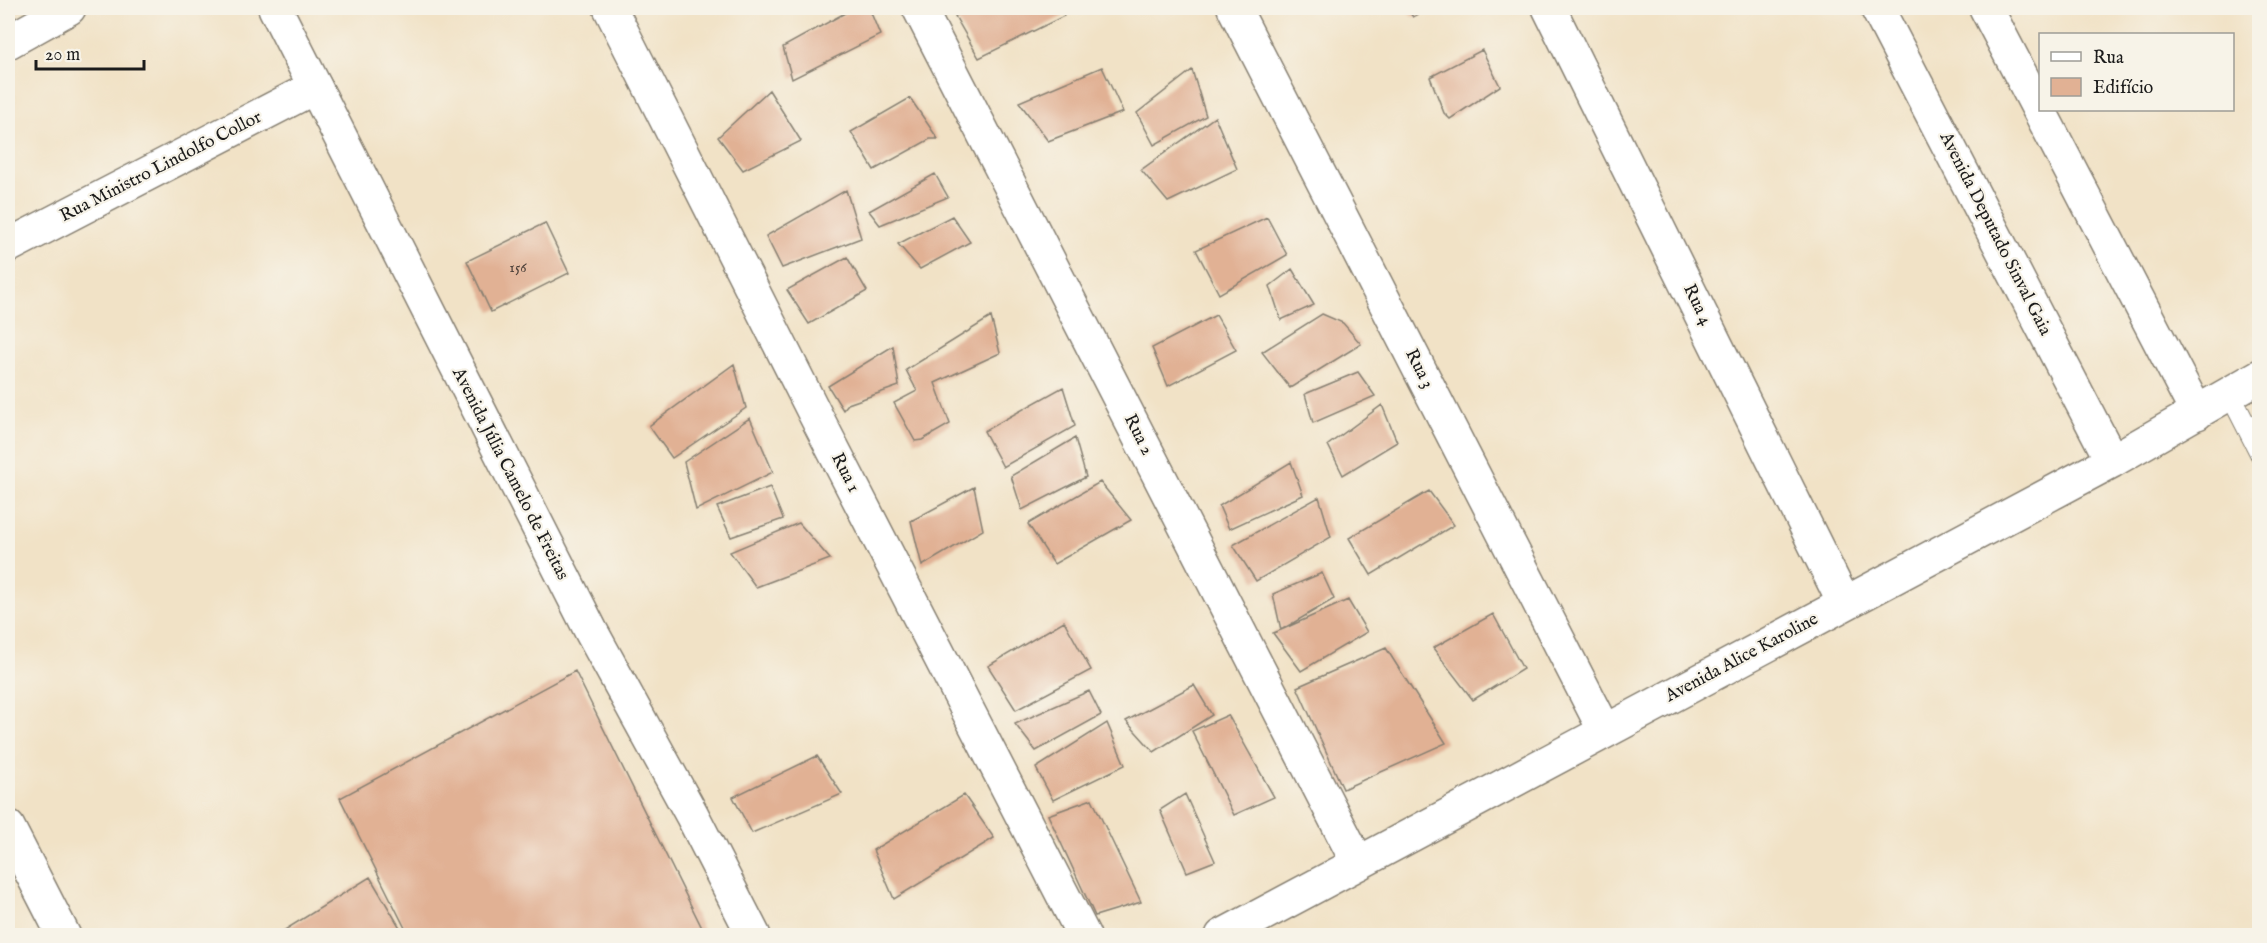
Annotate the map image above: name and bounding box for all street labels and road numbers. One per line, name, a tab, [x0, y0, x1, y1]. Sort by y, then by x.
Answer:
street label: Rua Ministro Lindolfo Collor	[56, 106, 266, 228]
street label: Avenida Deputado Sinval Gaia	[1933, 128, 2056, 340]
street label: Rua 4	[1677, 280, 1717, 330]
street label: Rua 3	[1399, 345, 1439, 393]
street label: Avenida Júlia Camelo de Freitas	[446, 363, 574, 584]
street label: Rua 2	[1118, 411, 1158, 459]
street label: Rua 1	[825, 449, 865, 497]
street label: Avenida Alice Karoline	[1661, 608, 1822, 709]

